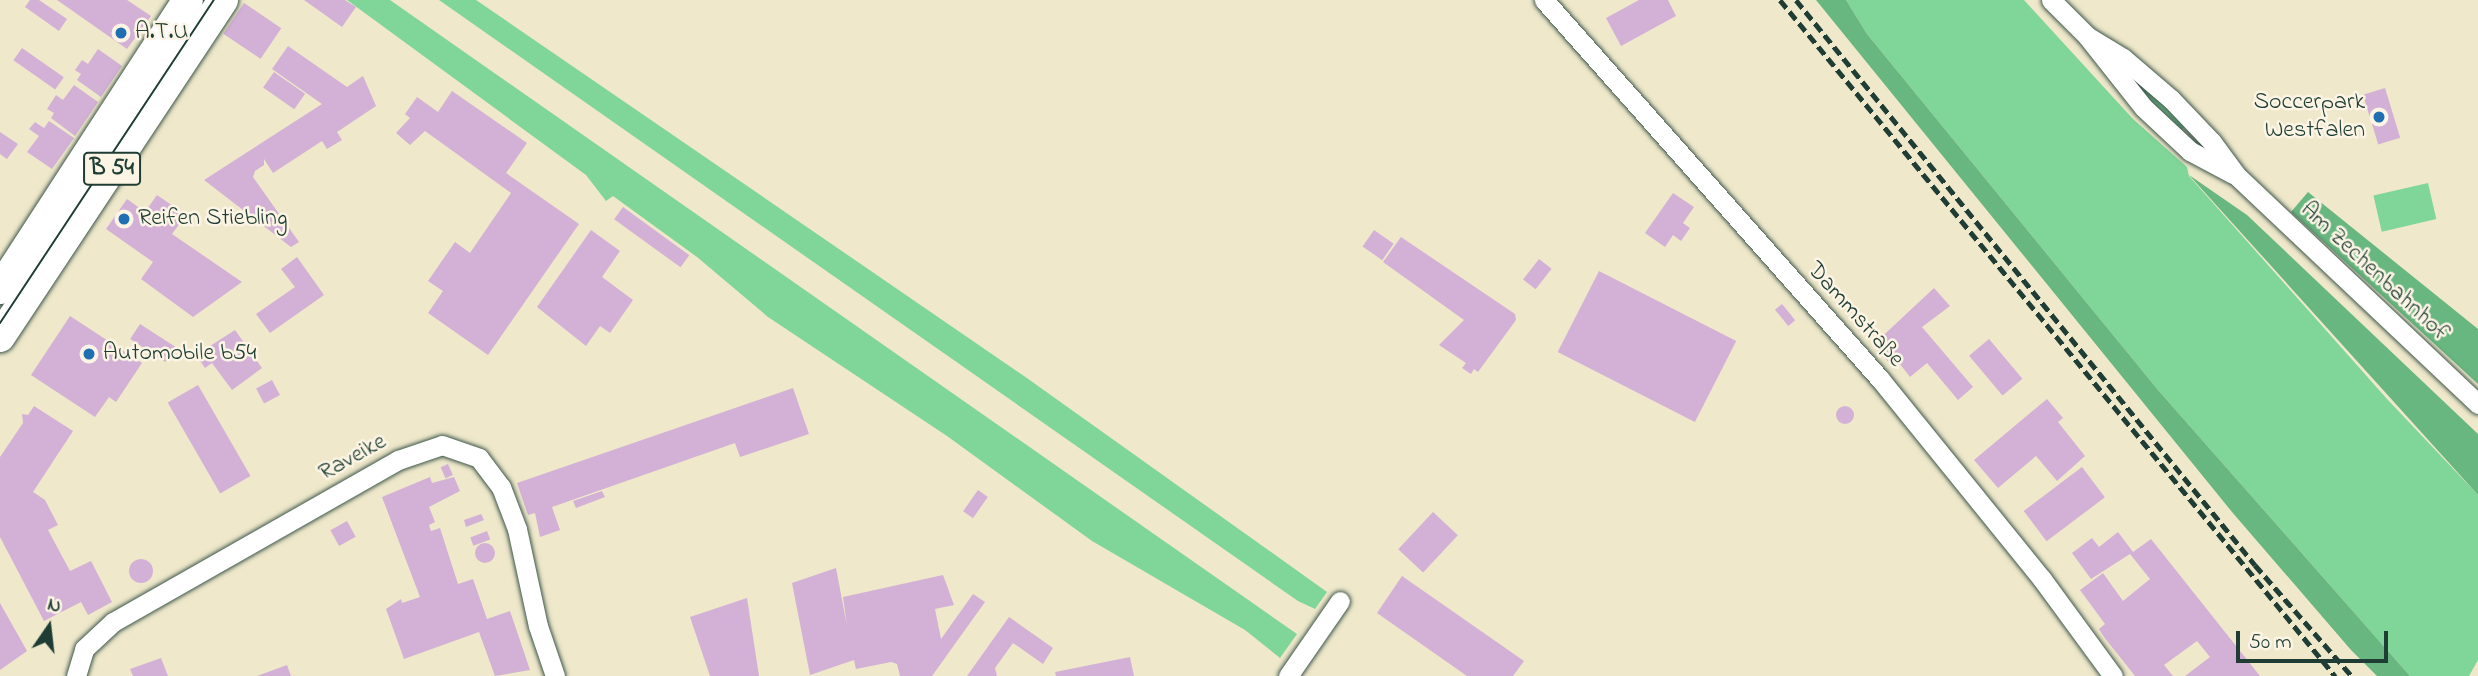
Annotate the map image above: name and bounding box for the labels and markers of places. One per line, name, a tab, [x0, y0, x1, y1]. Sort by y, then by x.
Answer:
place label: A.T.U	[135, 19, 188, 47]
marker: A.T.U	[113, 25, 129, 41]
place label: Soccerpark Westfalen	[2254, 89, 2365, 145]
marker: Soccerpark Westfalen	[2371, 109, 2387, 125]
place label: Reifen Stiebling	[138, 205, 288, 233]
marker: Reifen Stiebling	[116, 211, 132, 227]
place label: Automobile b54	[103, 340, 256, 368]
marker: Automobile b54	[81, 346, 97, 362]

